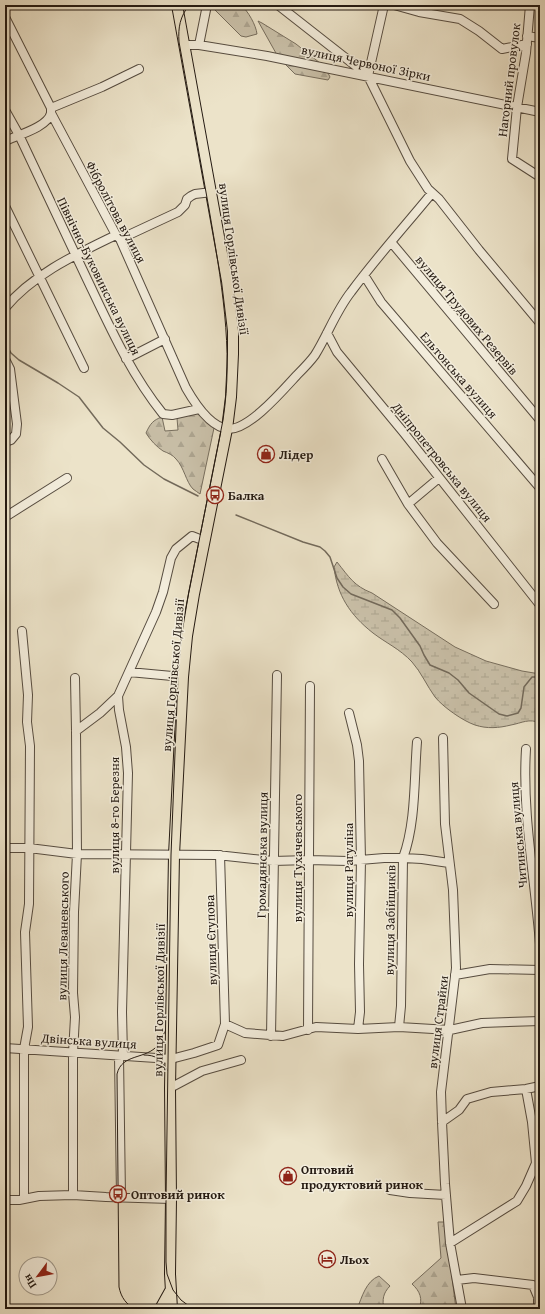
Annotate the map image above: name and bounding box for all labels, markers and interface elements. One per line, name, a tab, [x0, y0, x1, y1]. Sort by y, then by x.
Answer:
street label: Нагорний провулок	[493, 22, 525, 138]
street label: вулиця Червоної Зірки	[300, 40, 433, 86]
street label: Фібролітова вулиця	[81, 158, 151, 267]
street label: вулиця Горлівської Дивізії	[214, 182, 254, 336]
street label: Північно-Буковинська вулиця	[52, 194, 146, 359]
street label: вулиця Трудових Резервів	[411, 251, 523, 379]
street label: Ельтонська вулиця	[416, 327, 502, 423]
street label: Дніпропетровська вулиця	[387, 397, 497, 526]
shop icon: Лідер	[256, 444, 276, 464]
place label: Лідер	[279, 445, 314, 464]
bus stop icon: Балка	[205, 485, 225, 505]
place label: Балка	[228, 486, 265, 505]
street label: вулиця Горлівської Дивізії	[157, 598, 189, 752]
street label: вулиця 8-го Березня	[105, 756, 124, 873]
street label: Читинська вулиця	[504, 781, 532, 889]
street label: Громадянська вулиця	[251, 791, 273, 918]
street label: вулиця Тухачевського	[288, 794, 307, 922]
street label: вулиця Рагуліна	[339, 822, 358, 917]
street label: вулиця Забійщиків	[380, 865, 400, 975]
street label: вулиця Леваневського	[52, 871, 74, 1001]
street label: вулиця Єгупова	[200, 894, 222, 986]
street label: вулиця Горлівської Дивізії	[148, 923, 170, 1077]
street label: вулиця Страйки	[423, 974, 453, 1070]
street label: Двінська вулиця	[40, 1028, 138, 1054]
place label: Оптовий продуктовий ринок	[301, 1160, 424, 1194]
shop icon: Оптовий продуктовий ринок	[278, 1166, 298, 1186]
bus stop icon: Оптовий ринок	[108, 1184, 128, 1204]
place label: Оптовий ринок	[131, 1185, 225, 1204]
hotel icon: Льох	[317, 1249, 337, 1269]
place label: Льох	[340, 1250, 369, 1269]
north arrow	[18, 1256, 58, 1296]
text: Пн	[19, 1271, 40, 1292]

